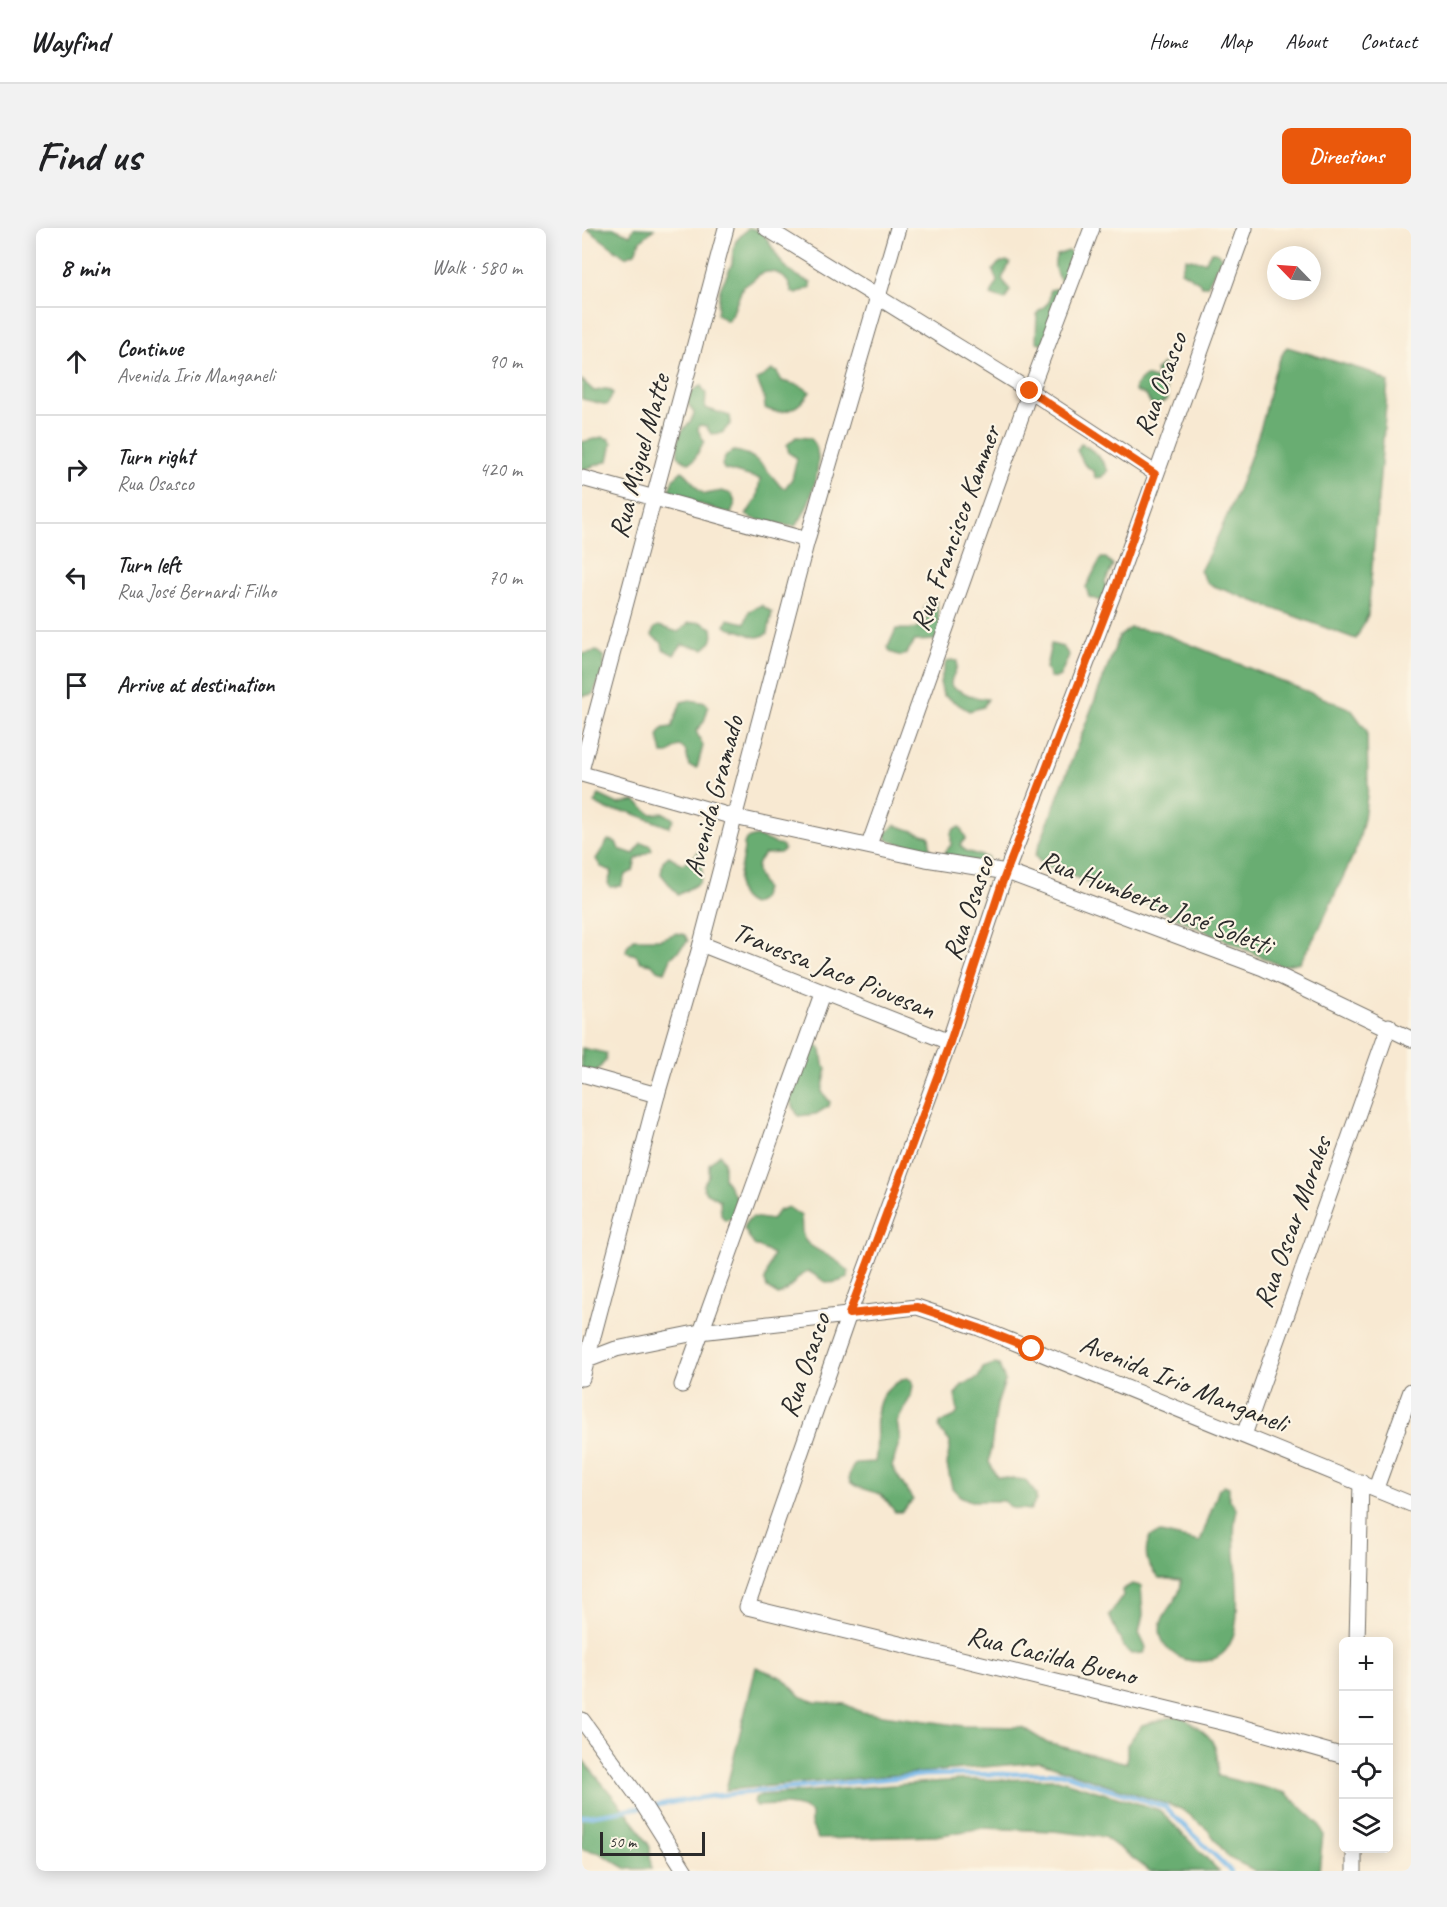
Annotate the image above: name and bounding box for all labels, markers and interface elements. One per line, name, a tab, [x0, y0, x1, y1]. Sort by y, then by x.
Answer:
text: Wayfind	[30, 24, 109, 59]
text: Home	[1149, 28, 1187, 54]
text: Map	[1220, 28, 1252, 54]
text: About	[1285, 28, 1327, 54]
text: Contact	[1360, 28, 1417, 54]
button: Directions	[1282, 128, 1411, 184]
text: Find us	[36, 130, 141, 183]
north arrow	[1267, 246, 1321, 300]
text: 8 min	[60, 251, 110, 284]
text: Walk · 580 m	[432, 255, 522, 280]
street label: Rua Osasco	[1125, 325, 1196, 441]
text: Continue	[117, 335, 183, 363]
icon: ahead	[60, 345, 93, 378]
text: 90 m	[488, 349, 522, 374]
text: Avenida Irio Manganeli	[117, 363, 275, 388]
street label: Rua Miguel Matte	[600, 368, 678, 542]
route end	[1016, 377, 1042, 403]
street label: Rua Francisco Kammer	[902, 419, 1009, 636]
text: Turn right	[117, 443, 194, 471]
icon: right	[60, 453, 93, 486]
text: 420 m	[479, 457, 522, 482]
text: Rua Osasco	[117, 471, 194, 496]
text: Turn left	[117, 551, 181, 579]
icon: left	[60, 561, 93, 594]
text: 70 m	[488, 565, 522, 590]
text: Rua José Bernardi Filho	[117, 579, 276, 604]
icon: arrive	[60, 669, 93, 702]
text: Arrive at destination	[117, 671, 274, 699]
street label: Avenida Gramado	[675, 710, 752, 880]
street label: Rua Humberto José Soletti	[1035, 842, 1281, 964]
street label: Rua Osasco	[934, 849, 1003, 965]
street label: Travessa Jaco Piovesan	[727, 913, 941, 1027]
street label: Rua Oscar Morales	[1245, 1130, 1340, 1312]
street label: Rua Osasco	[770, 1306, 839, 1422]
street label: Avenida Irio Manganeli	[1075, 1325, 1296, 1442]
route start	[1018, 1335, 1044, 1361]
street label: Rua Cacilda Bueno	[964, 1617, 1143, 1694]
map controls	[1339, 1637, 1393, 1853]
button: +	[1339, 1637, 1393, 1691]
button: −	[1339, 1691, 1393, 1745]
button: locate	[1339, 1745, 1393, 1799]
button: layers	[1339, 1799, 1393, 1853]
scale bar	[600, 1829, 705, 1856]
text: 50 m	[609, 1832, 636, 1852]

